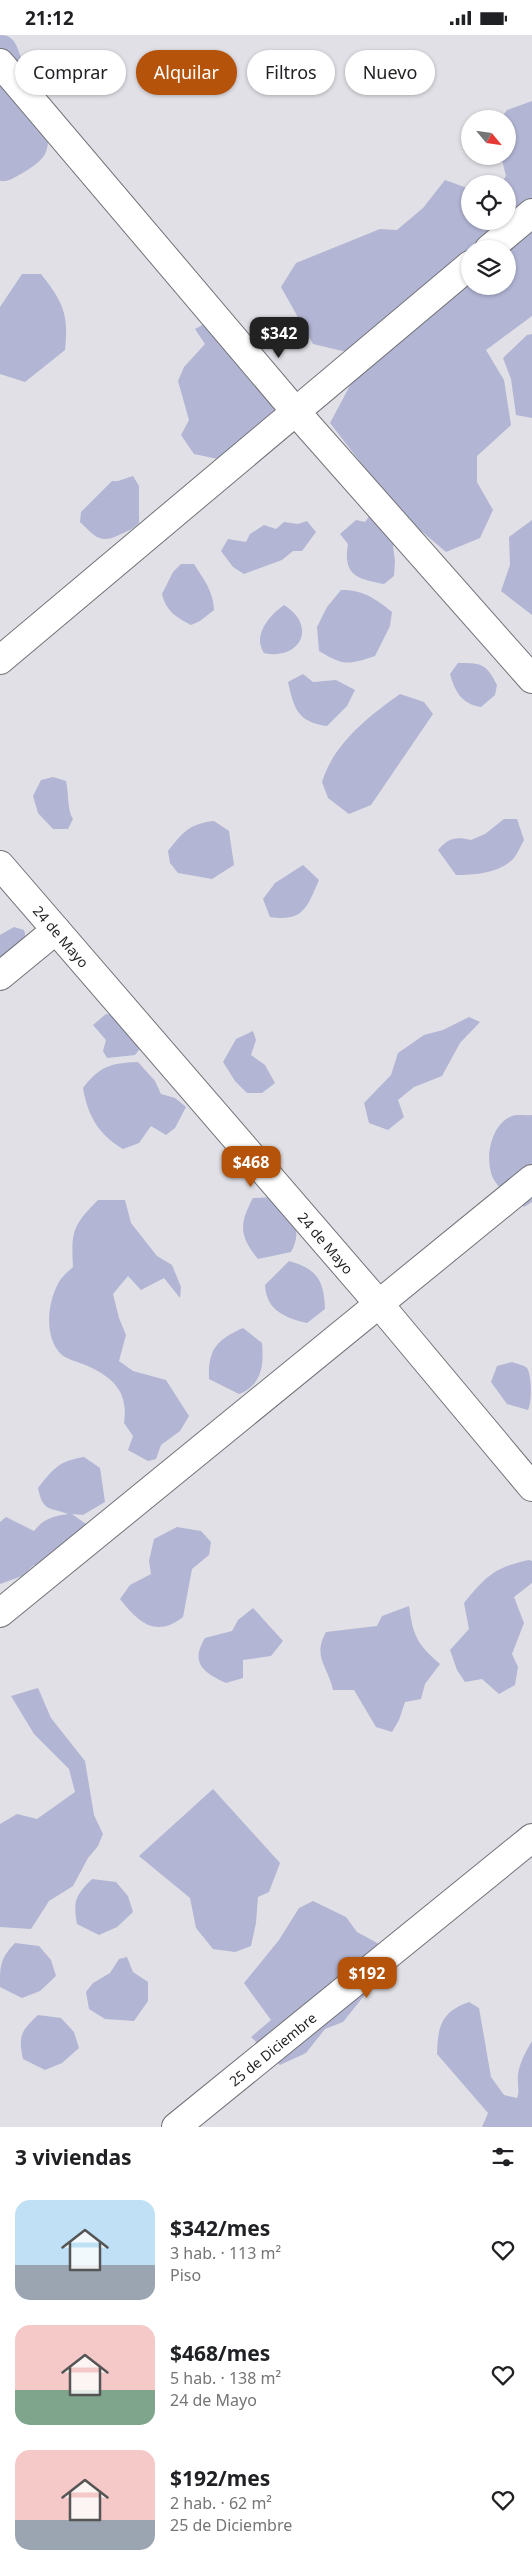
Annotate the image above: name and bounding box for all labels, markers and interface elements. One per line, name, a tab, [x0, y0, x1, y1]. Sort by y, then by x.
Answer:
text: 21:12	[25, 5, 74, 31]
chip: Comprar	[15, 50, 126, 95]
chip: Alquilar	[136, 50, 237, 95]
chip: Filtros	[247, 50, 335, 95]
chip: Nuevo	[345, 50, 435, 95]
north arrow	[461, 110, 516, 165]
map controls	[461, 110, 516, 295]
button: locate	[461, 175, 516, 230]
button: layers	[461, 240, 516, 295]
pin: $342	[249, 317, 309, 359]
text: $342	[261, 322, 297, 344]
street label: 24 de Mayo	[29, 901, 93, 971]
pin: $468	[221, 1145, 281, 1188]
text: $468	[233, 1151, 269, 1173]
street label: 24 de Mayo	[294, 1208, 358, 1278]
pin: $192	[337, 1957, 397, 1999]
text: $192	[349, 1962, 385, 1984]
street label: 25 de Diciembre	[225, 2008, 320, 2090]
text: 3 viviendas	[15, 2143, 132, 2171]
icon: filters	[489, 2143, 517, 2171]
text: $342/mes	[170, 2214, 270, 2242]
icon: home	[55, 2220, 115, 2280]
icon: heart	[489, 2236, 517, 2264]
text: 3 hab. · 113 m²	[170, 2242, 281, 2264]
text: Piso	[170, 2264, 201, 2286]
text: $468/mes	[170, 2339, 270, 2367]
icon: home	[55, 2345, 115, 2405]
icon: heart	[489, 2361, 517, 2389]
text: 5 hab. · 138 m²	[170, 2367, 281, 2389]
text: 24 de Mayo	[170, 2389, 257, 2411]
text: $192/mes	[170, 2464, 270, 2492]
icon: home	[55, 2470, 115, 2530]
icon: heart	[489, 2486, 517, 2514]
text: 2 hab. · 62 m²	[170, 2492, 272, 2514]
text: 25 de Diciembre	[170, 2514, 292, 2536]

